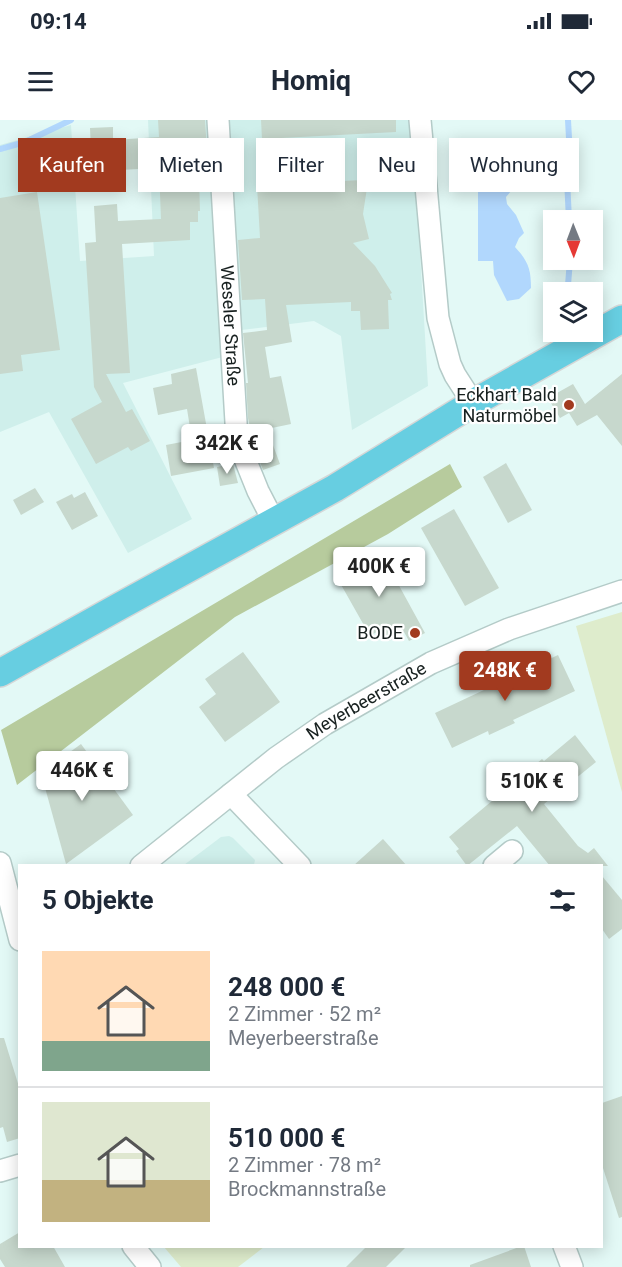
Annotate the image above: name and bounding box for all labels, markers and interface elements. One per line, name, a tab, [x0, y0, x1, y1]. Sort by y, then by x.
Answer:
text: 09:14	[30, 9, 87, 34]
icon: menu	[24, 65, 57, 98]
text: Homiq	[271, 65, 351, 97]
icon: heart	[565, 65, 598, 98]
chip: Kaufen	[18, 138, 126, 192]
chip: Mieten	[138, 138, 244, 192]
chip: Filter	[256, 138, 345, 192]
chip: Neu	[357, 138, 437, 192]
chip: Wohnung	[449, 138, 579, 192]
north arrow	[543, 210, 603, 270]
map controls	[543, 210, 603, 342]
street label: Weseler Straße	[217, 265, 245, 387]
button: layers	[543, 282, 603, 342]
place label: Eckhart Bald Naturmöbel	[456, 384, 557, 426]
marker: Eckhart Bald Naturmöbel	[562, 398, 576, 412]
pin: 342K €	[178, 424, 276, 475]
text: 342K €	[195, 431, 259, 455]
pin: 400K €	[330, 547, 428, 598]
text: 400K €	[347, 554, 411, 578]
place label: BODE	[357, 622, 403, 643]
marker: BODE	[408, 626, 422, 640]
pin: 248K €	[456, 651, 554, 702]
street label: Meyerbeerstraße	[302, 657, 430, 744]
text: 248K €	[473, 658, 537, 682]
pin: 446K €	[33, 751, 131, 802]
text: 446K €	[50, 758, 114, 782]
pin: 510K €	[483, 762, 581, 813]
text: 510K €	[500, 769, 564, 793]
icon: filters	[546, 884, 579, 917]
text: 5 Objekte	[42, 885, 153, 915]
text: 248 000 €	[228, 972, 345, 1002]
icon: home	[90, 975, 162, 1047]
text: 2 Zimmer · 52 m²	[228, 1002, 381, 1026]
text: Meyerbeerstraße	[228, 1026, 379, 1050]
text: 510 000 €	[228, 1123, 345, 1153]
icon: home	[90, 1126, 162, 1198]
text: 2 Zimmer · 78 m²	[228, 1153, 381, 1177]
text: Brockmannstraße	[228, 1177, 386, 1201]

